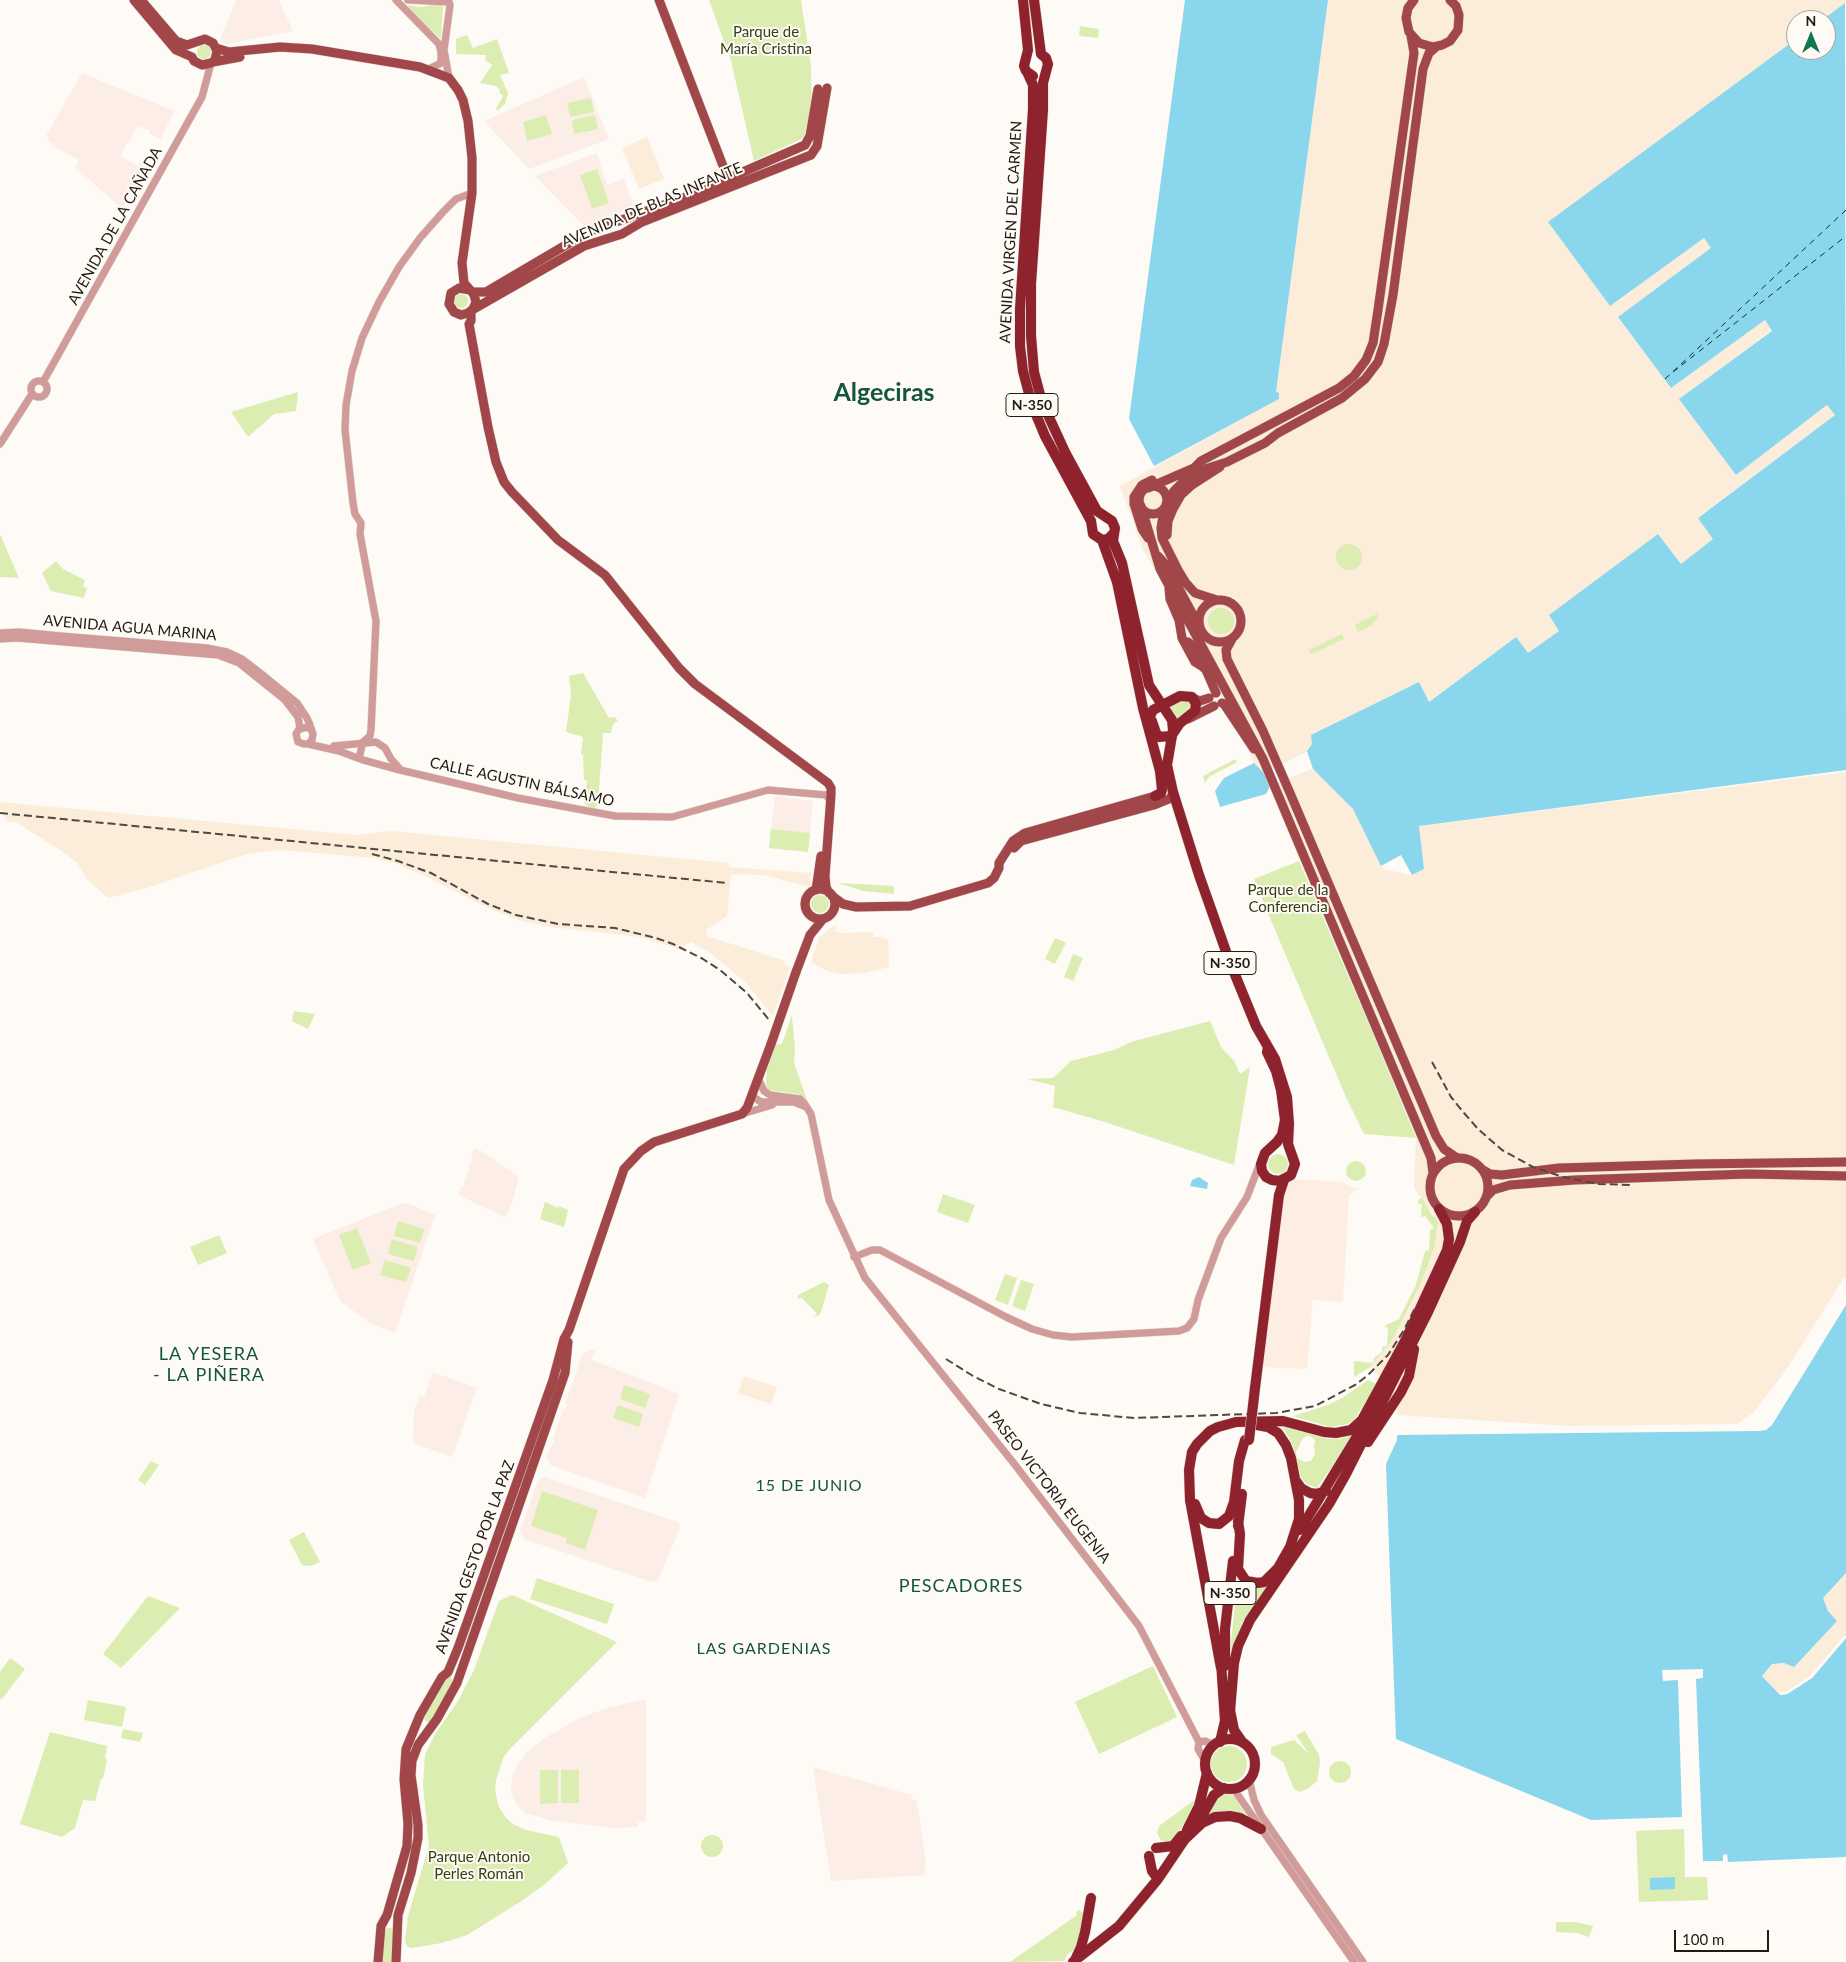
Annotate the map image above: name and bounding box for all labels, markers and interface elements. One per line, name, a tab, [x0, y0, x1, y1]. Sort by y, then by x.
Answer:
north arrow	[1786, 10, 1836, 60]
text: N	[1806, 12, 1816, 29]
park label: Parque de María Cristina	[720, 23, 812, 58]
street label: AVENIDA VIRGEN DEL CARMEN	[996, 120, 1026, 344]
street label: AVENIDA DE LA CAÑADA	[64, 144, 166, 308]
street label: AVENIDA DE BLAS INFANTE	[559, 159, 745, 251]
district label: Algeciras	[833, 378, 935, 408]
road number: N-350	[1006, 394, 1058, 416]
street label: AVENIDA AGUA MARINA	[43, 611, 217, 645]
street label: CALLE AGUSTIN BÁLSAMO	[428, 754, 616, 810]
park label: Parque de la Conferencia	[1247, 881, 1329, 916]
road number: N-350	[1204, 951, 1256, 974]
district label: LA YESERA - LA PIÑERA	[152, 1343, 266, 1386]
street label: PASEO VICTORIA EUGENIA	[984, 1407, 1114, 1567]
street label: AVENIDA GESTO POR LA PAZ	[432, 1458, 518, 1656]
district label: 15 DE JUNIO	[754, 1476, 864, 1496]
district label: PESCADORES	[897, 1575, 1025, 1597]
road number: N-350	[1204, 1582, 1256, 1605]
district label: LAS GARDENIAS	[695, 1639, 833, 1659]
park label: Parque Antonio Perles Román	[428, 1848, 530, 1883]
scale bar	[1676, 1920, 1771, 1952]
text: 100 m	[1682, 1930, 1724, 1948]

